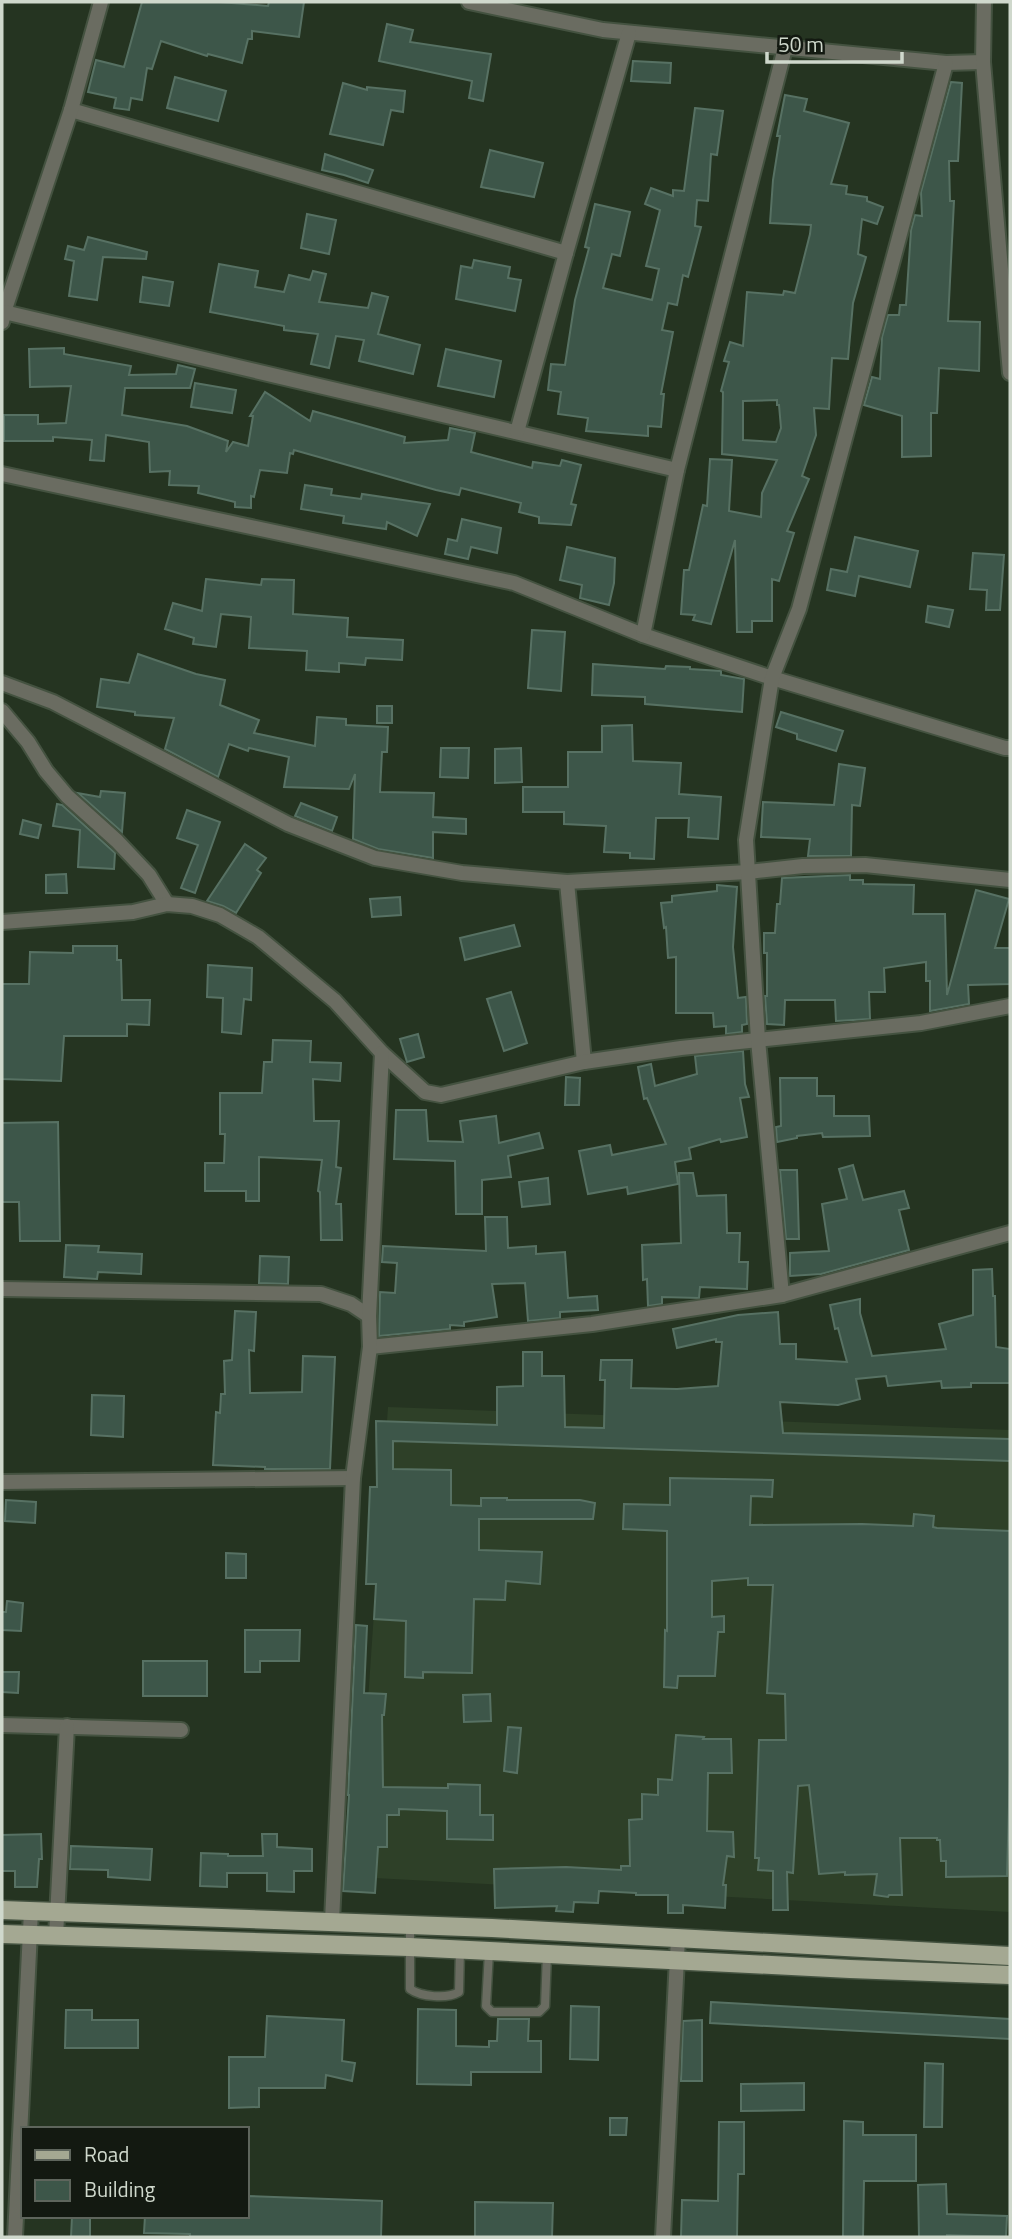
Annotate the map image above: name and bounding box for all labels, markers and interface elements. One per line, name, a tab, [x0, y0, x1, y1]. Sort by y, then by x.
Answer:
scale bar	[767, 21, 902, 65]
text: 50 m	[778, 28, 824, 60]
legend	[21, 2127, 248, 2218]
text: Road	[84, 2138, 129, 2170]
text: Building	[84, 2173, 156, 2205]

